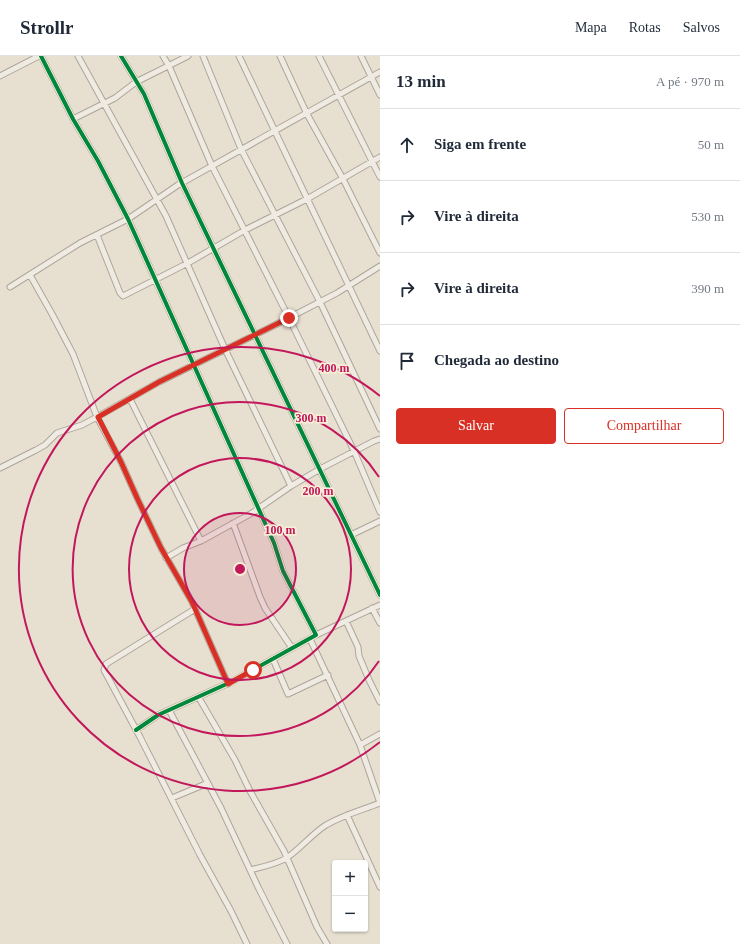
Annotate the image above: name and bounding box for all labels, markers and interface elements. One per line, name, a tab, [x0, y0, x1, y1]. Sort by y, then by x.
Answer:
text: Strollr	[20, 17, 73, 38]
text: Mapa	[575, 20, 607, 35]
text: Rotas	[629, 20, 661, 35]
text: Salvos	[683, 20, 720, 35]
text: 13 min	[396, 72, 446, 91]
text: A pé · 970 m	[656, 74, 724, 89]
icon: ahead	[396, 134, 418, 156]
text: Siga em frente	[434, 136, 526, 152]
text: 50 m	[698, 137, 724, 152]
icon: right	[396, 206, 418, 228]
text: Vire à direita	[434, 208, 519, 224]
text: 530 m	[691, 209, 724, 224]
icon: right	[396, 278, 418, 300]
text: Vire à direita	[434, 280, 519, 296]
text: 390 m	[691, 281, 724, 296]
route end	[280, 309, 298, 327]
icon: arrive	[396, 350, 418, 372]
text: Chegada ao destino	[434, 352, 559, 368]
text: 400 m	[319, 361, 350, 375]
button: Salvar	[396, 408, 556, 444]
button: Compartilhar	[564, 408, 724, 444]
text: 300 m	[296, 411, 327, 425]
text: 200 m	[303, 484, 334, 498]
text: 100 m	[265, 523, 296, 537]
centre of rings	[233, 562, 247, 576]
route start	[244, 661, 262, 679]
map controls	[332, 860, 368, 932]
button: +	[332, 860, 368, 896]
button: −	[332, 896, 368, 932]

